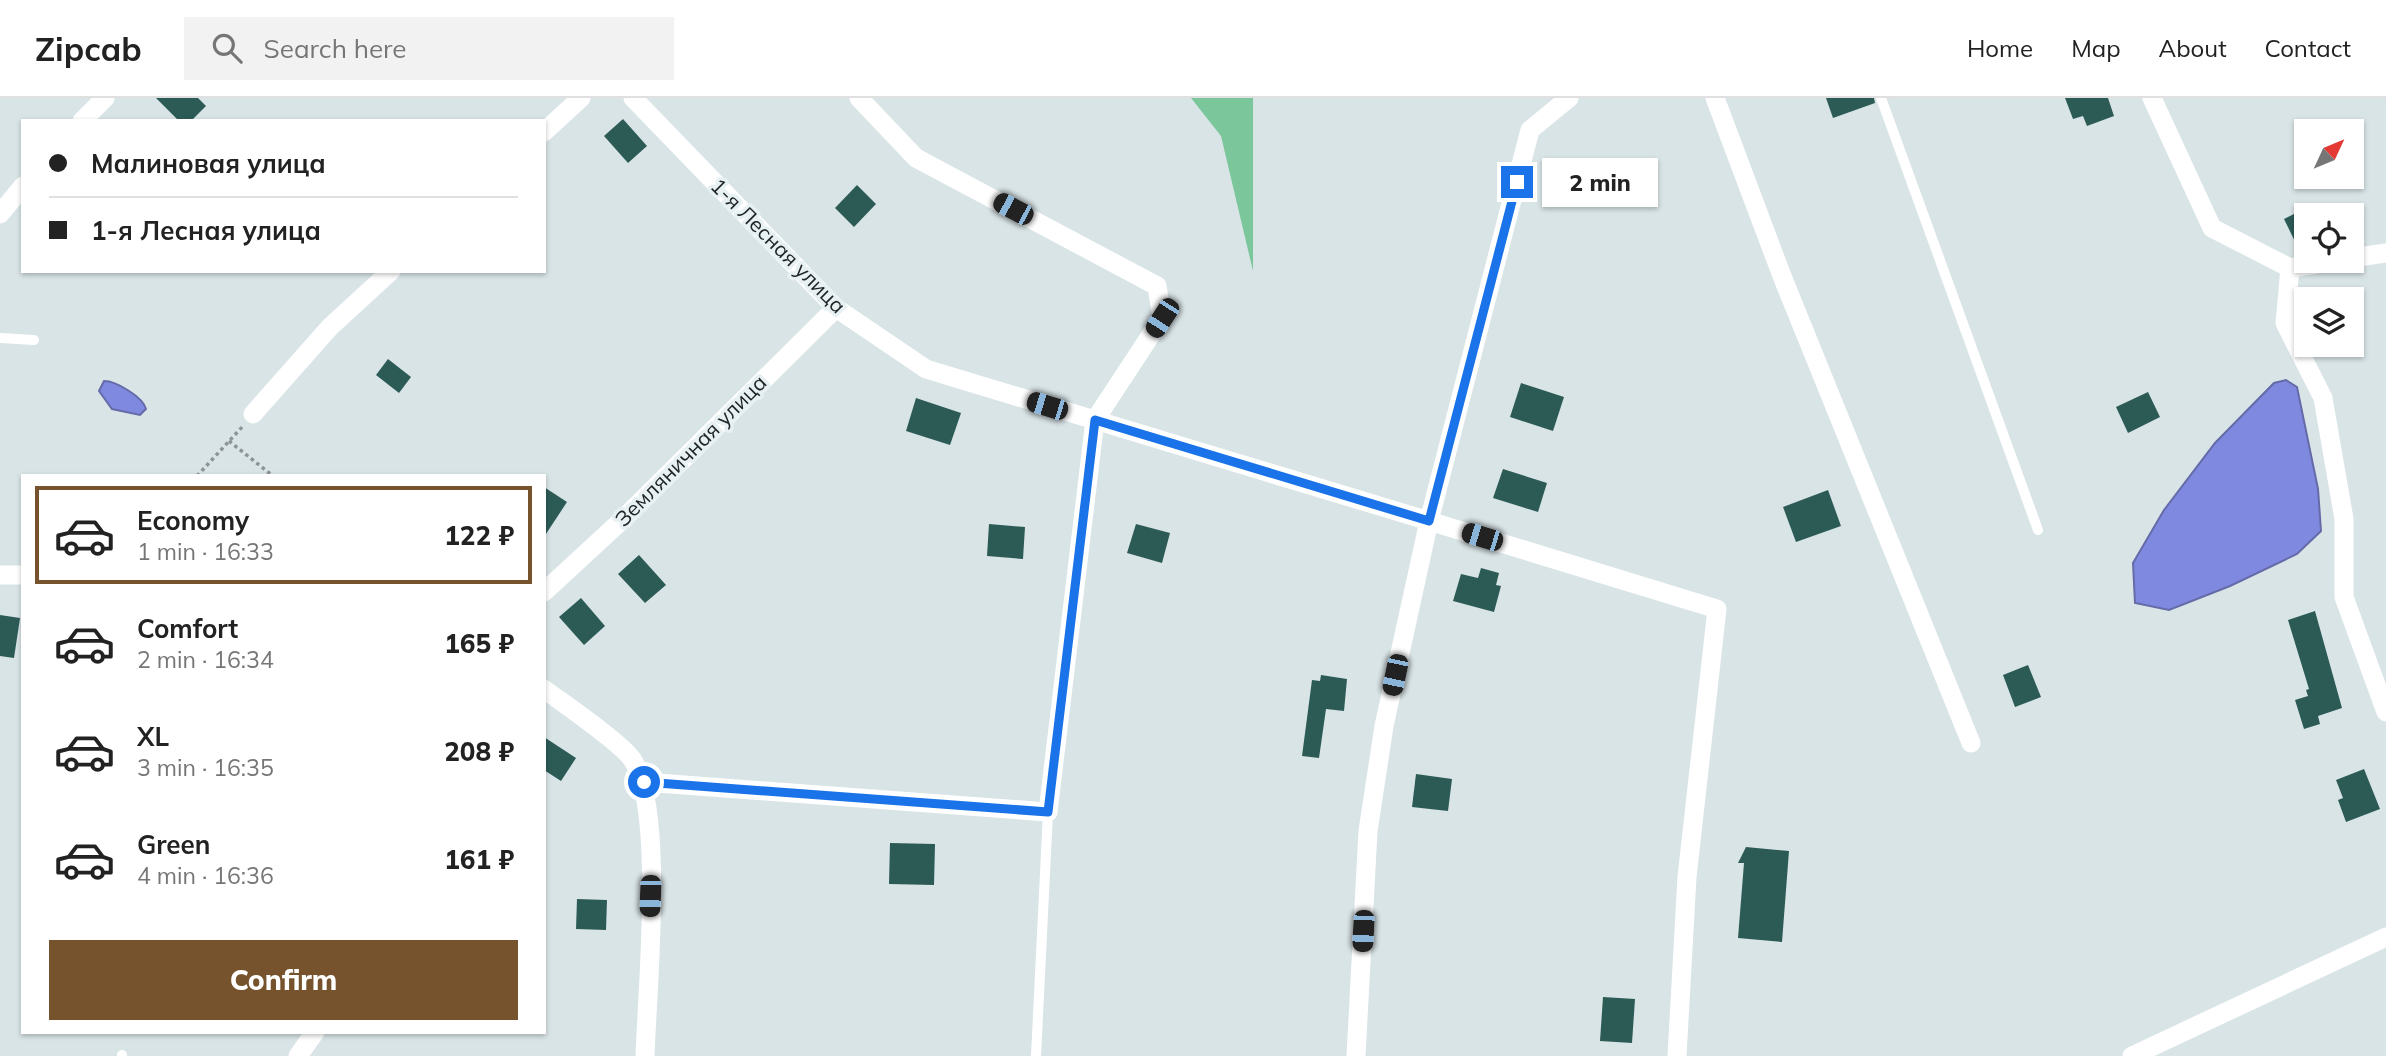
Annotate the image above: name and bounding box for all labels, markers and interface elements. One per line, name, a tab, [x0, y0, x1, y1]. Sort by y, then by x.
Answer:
search box	[184, 17, 674, 80]
text: Zipcab	[35, 28, 142, 69]
icon: search	[208, 29, 246, 67]
text: Search here	[264, 32, 407, 65]
text: Home	[1967, 33, 2033, 63]
text: Map	[2071, 33, 2121, 63]
text: About	[2159, 33, 2227, 63]
text: Contact	[2265, 33, 2351, 63]
north arrow	[2294, 119, 2364, 189]
map controls	[2294, 119, 2364, 357]
text: Малиновая улица	[91, 147, 326, 180]
callout: 2 min	[1542, 158, 1657, 206]
route end	[1501, 166, 1533, 198]
text: 2 min	[1569, 168, 1631, 197]
street label: 1-я Лесная улица	[706, 172, 852, 318]
car	[990, 190, 1037, 228]
button: locate	[2294, 203, 2364, 273]
text: 1-я Лесная улица	[91, 214, 321, 247]
button: layers	[2294, 287, 2364, 357]
car	[1142, 295, 1183, 341]
street label: Земляничная улица	[609, 369, 772, 532]
car	[1024, 390, 1071, 422]
icon: car	[53, 504, 116, 567]
text: Economy	[137, 504, 249, 537]
text: 122 ₽	[444, 519, 514, 552]
car	[1459, 521, 1506, 553]
text: 1 min · 16:33	[137, 537, 274, 566]
icon: car	[53, 612, 116, 675]
text: Comfort	[137, 612, 238, 645]
text: 165 ₽	[444, 627, 514, 660]
text: 2 min · 16:34	[137, 645, 274, 674]
car	[1381, 652, 1410, 698]
icon: car	[53, 720, 116, 783]
text: XL	[137, 720, 169, 753]
text: 208 ₽	[444, 735, 514, 768]
text: 3 min · 16:35	[137, 753, 274, 782]
route start	[628, 766, 660, 798]
icon: car	[53, 828, 116, 891]
text: Green	[137, 828, 210, 861]
text: 161 ₽	[444, 843, 514, 876]
text: 4 min · 16:36	[137, 861, 274, 890]
car	[639, 875, 662, 917]
car	[1352, 909, 1375, 953]
button: Confirm	[49, 940, 518, 1020]

